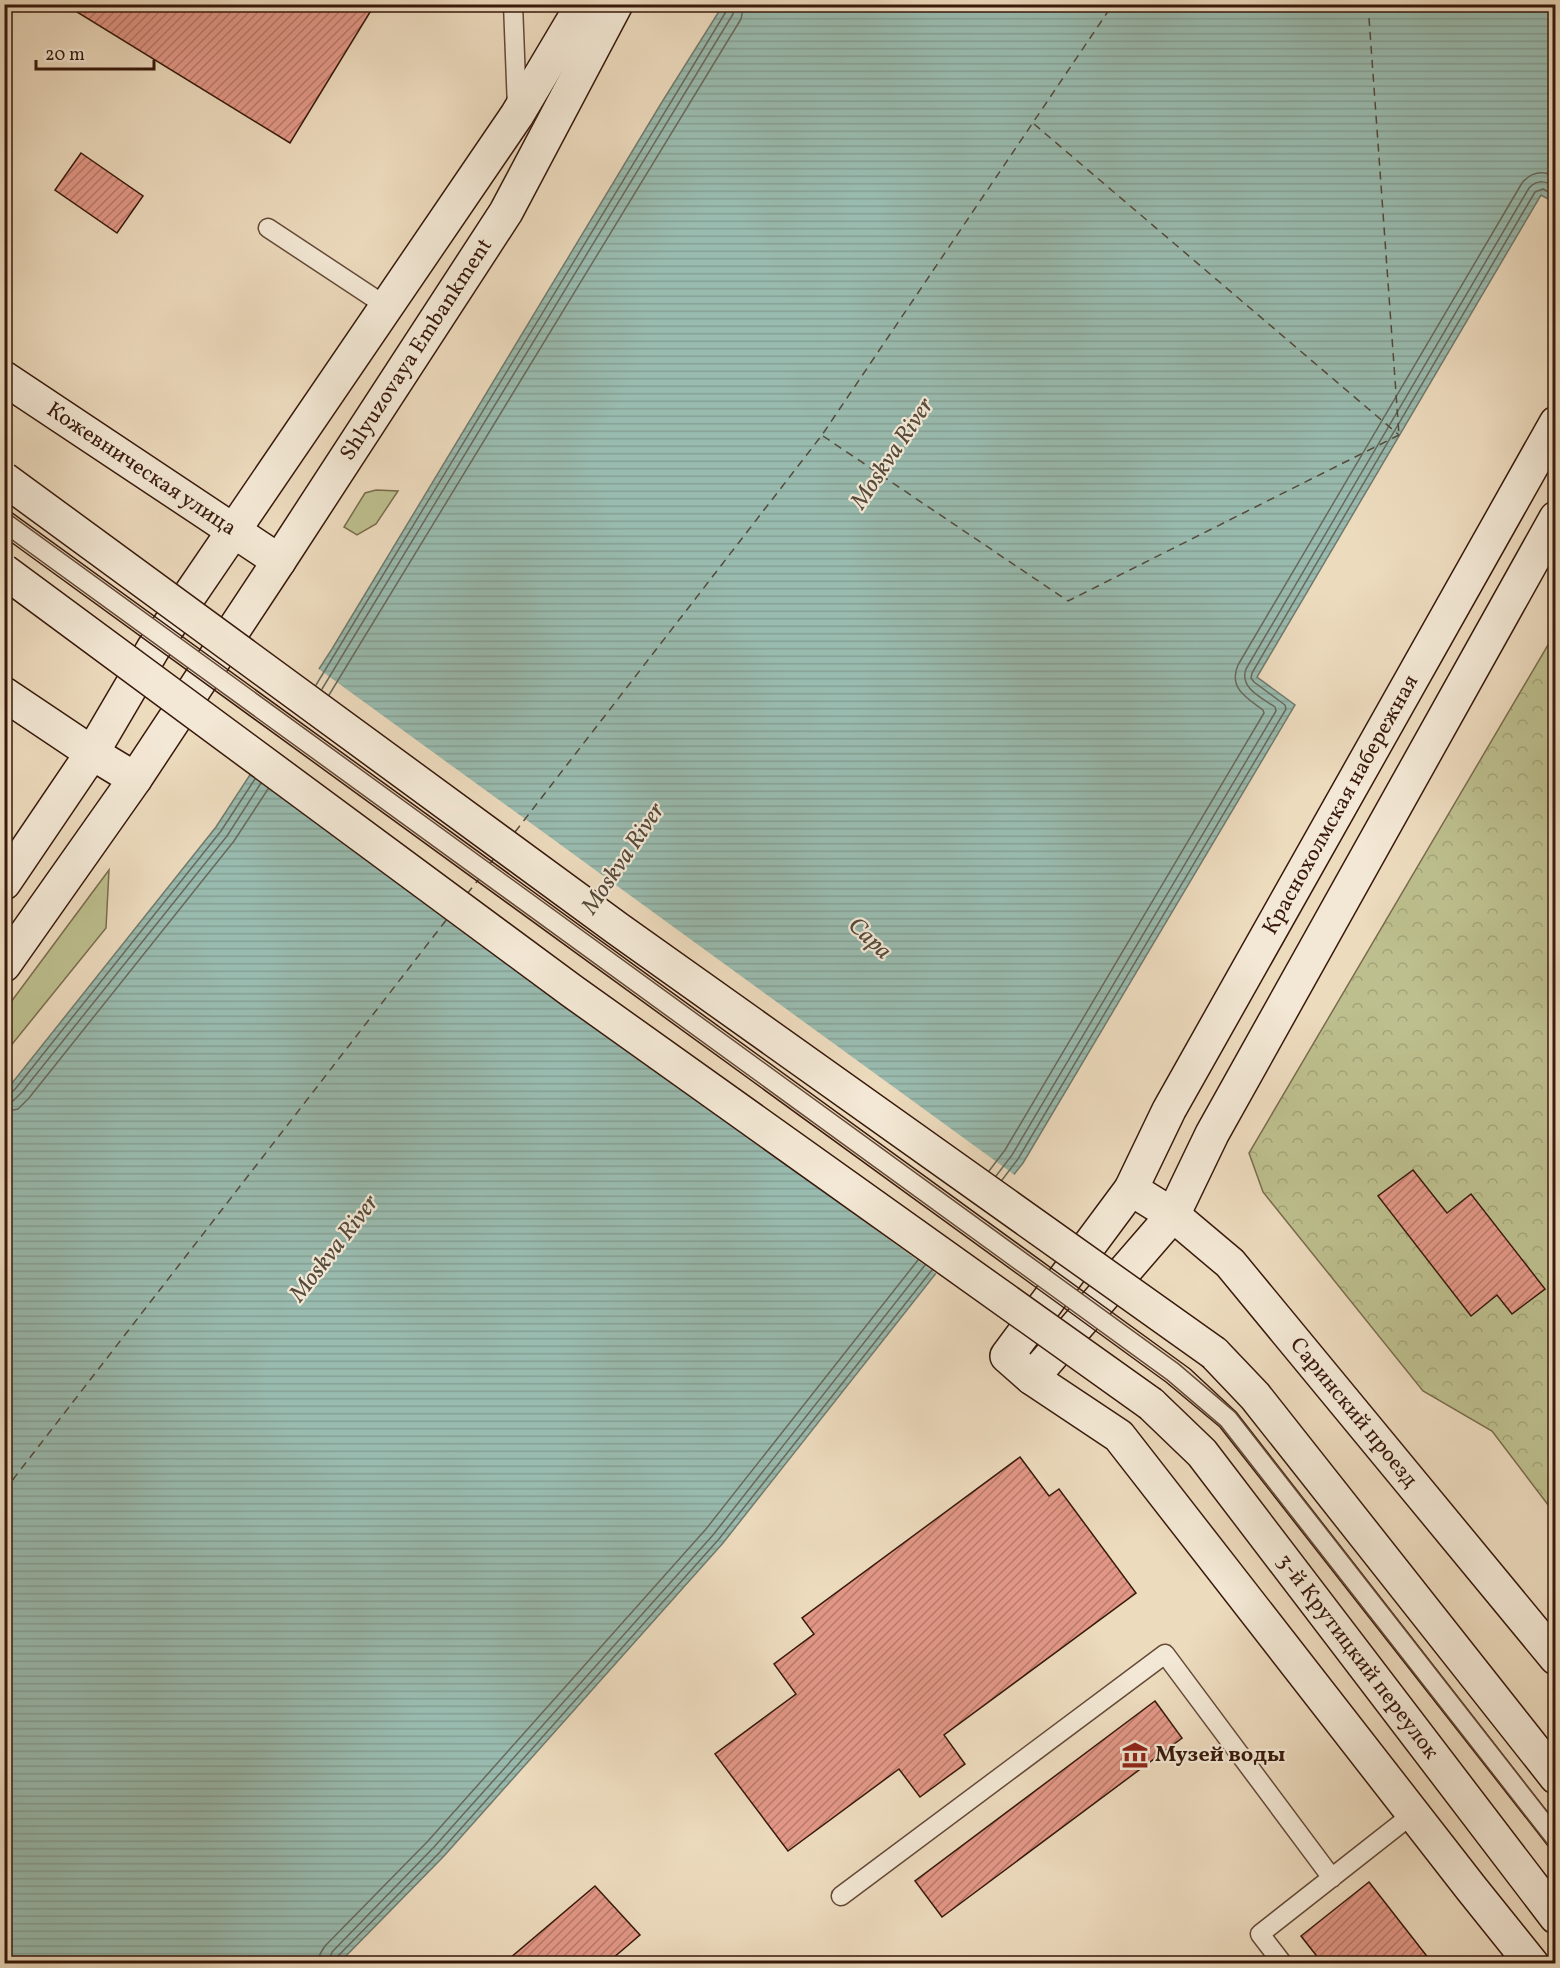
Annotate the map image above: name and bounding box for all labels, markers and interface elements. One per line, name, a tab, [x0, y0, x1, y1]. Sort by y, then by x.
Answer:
scale bar	[36, 33, 154, 71]
text: 20 m	[45, 43, 85, 68]
street label: Shlyuzovaya Embankment	[333, 232, 500, 467]
water label: Moskva River	[843, 391, 943, 517]
street label: Кожевническая улица	[40, 395, 242, 544]
street label: Краснохолмская набережная	[1255, 669, 1427, 941]
water label: Moskva River	[574, 796, 674, 922]
water label: Сара	[839, 910, 899, 968]
water label: Moskva River	[282, 1187, 388, 1311]
street label: Саринский проезд	[1282, 1331, 1425, 1495]
street label: 3-й Крутицкий переулок	[1269, 1547, 1446, 1766]
museum icon: Музей воды	[1120, 1740, 1150, 1770]
place label: Музей воды	[1155, 1740, 1285, 1771]

